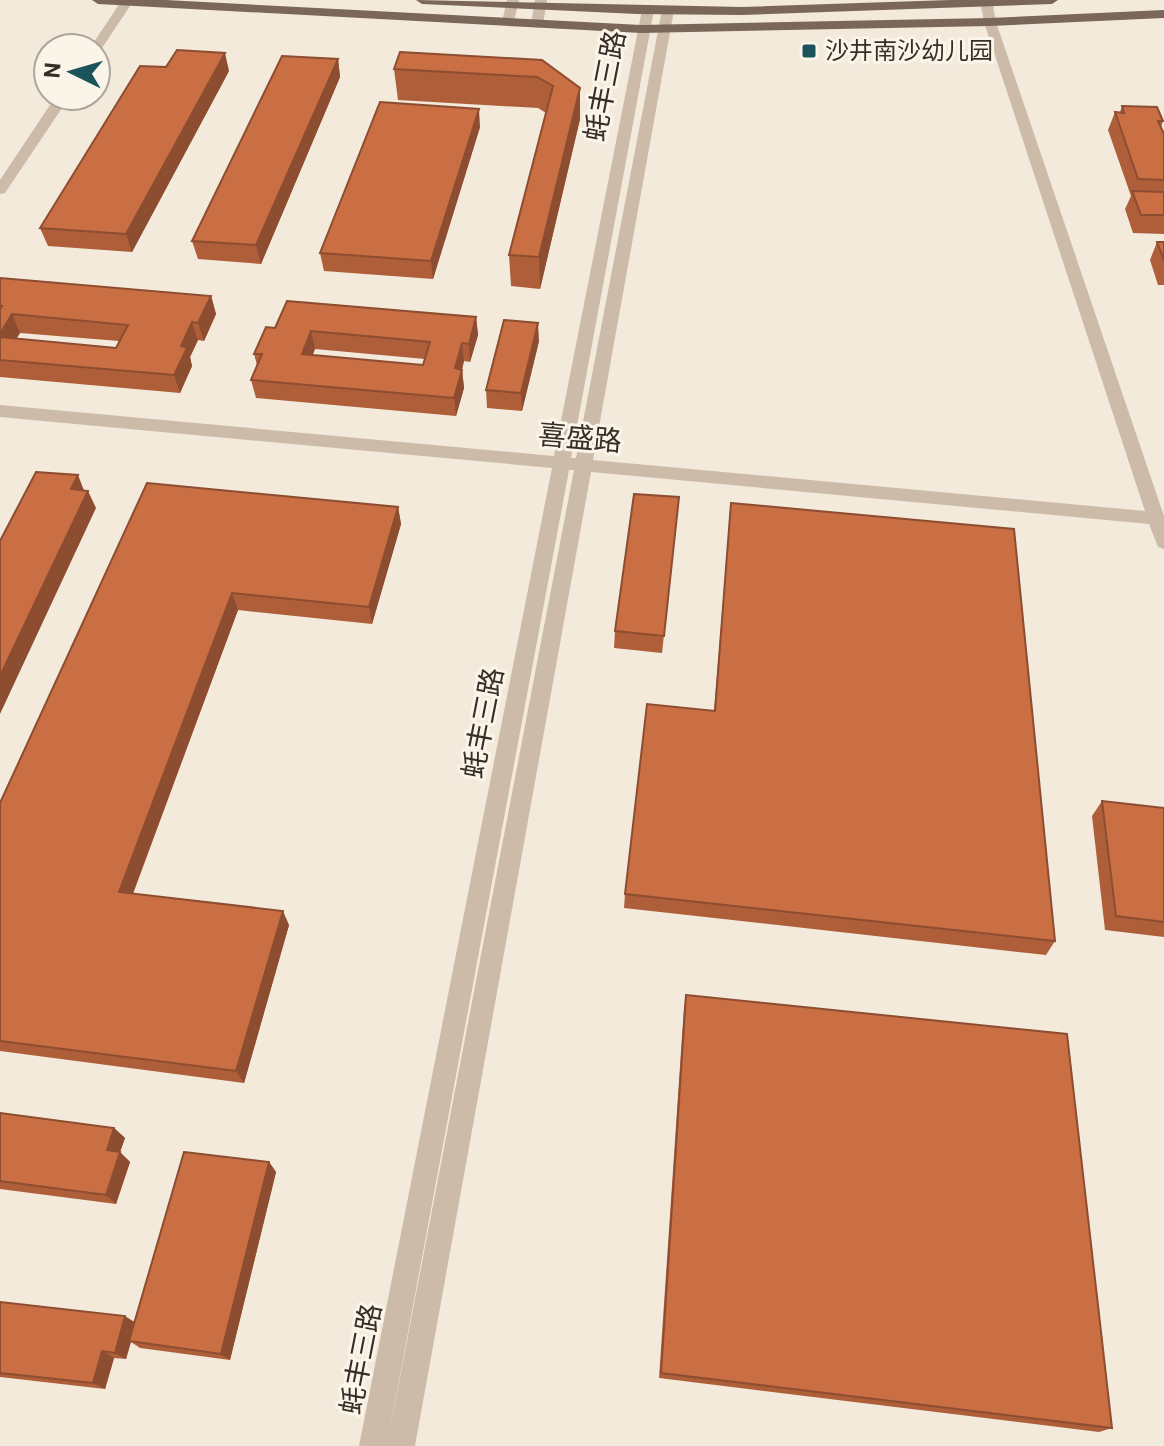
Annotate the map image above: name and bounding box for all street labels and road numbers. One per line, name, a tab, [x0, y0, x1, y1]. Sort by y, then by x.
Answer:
street label: 蚝丰三路	[578, 28, 632, 144]
street label: 喜盛路	[537, 418, 623, 458]
street label: 蚝丰三路	[456, 665, 510, 781]
street label: 蚝丰三路	[334, 1301, 388, 1417]

